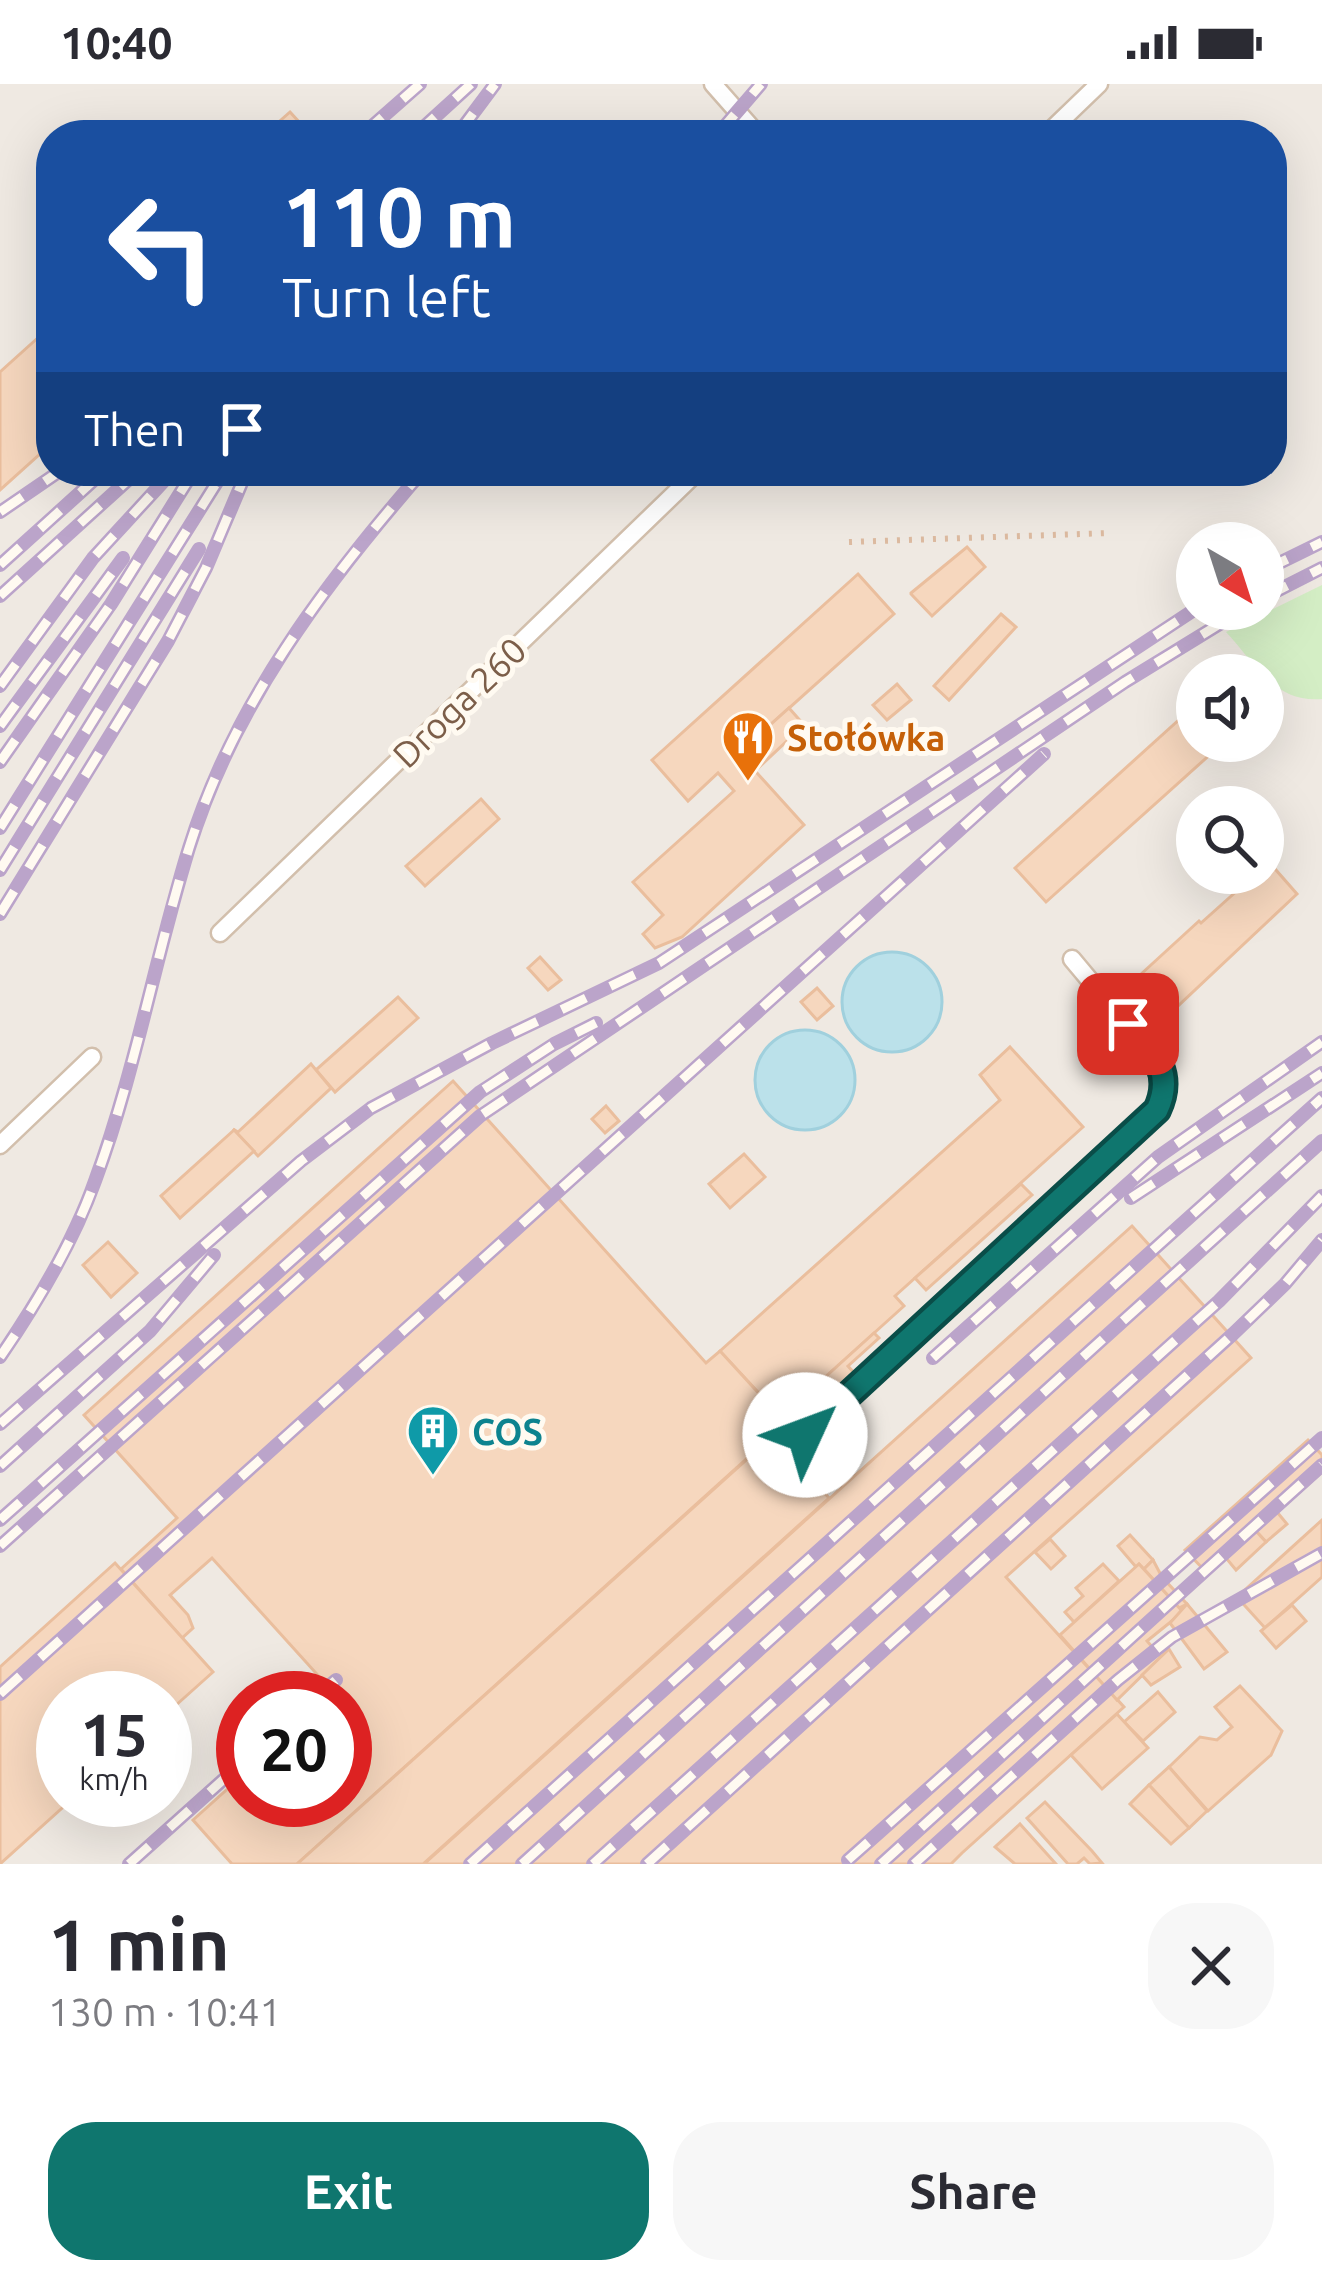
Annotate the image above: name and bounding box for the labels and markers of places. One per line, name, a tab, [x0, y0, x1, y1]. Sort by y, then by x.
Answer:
restaurant icon: Stołówka	[720, 709, 776, 783]
place label: Stołówka	[787, 717, 945, 758]
pin	[1077, 973, 1179, 1075]
building icon: COS	[405, 1403, 461, 1477]
place label: COS	[472, 1411, 543, 1452]

